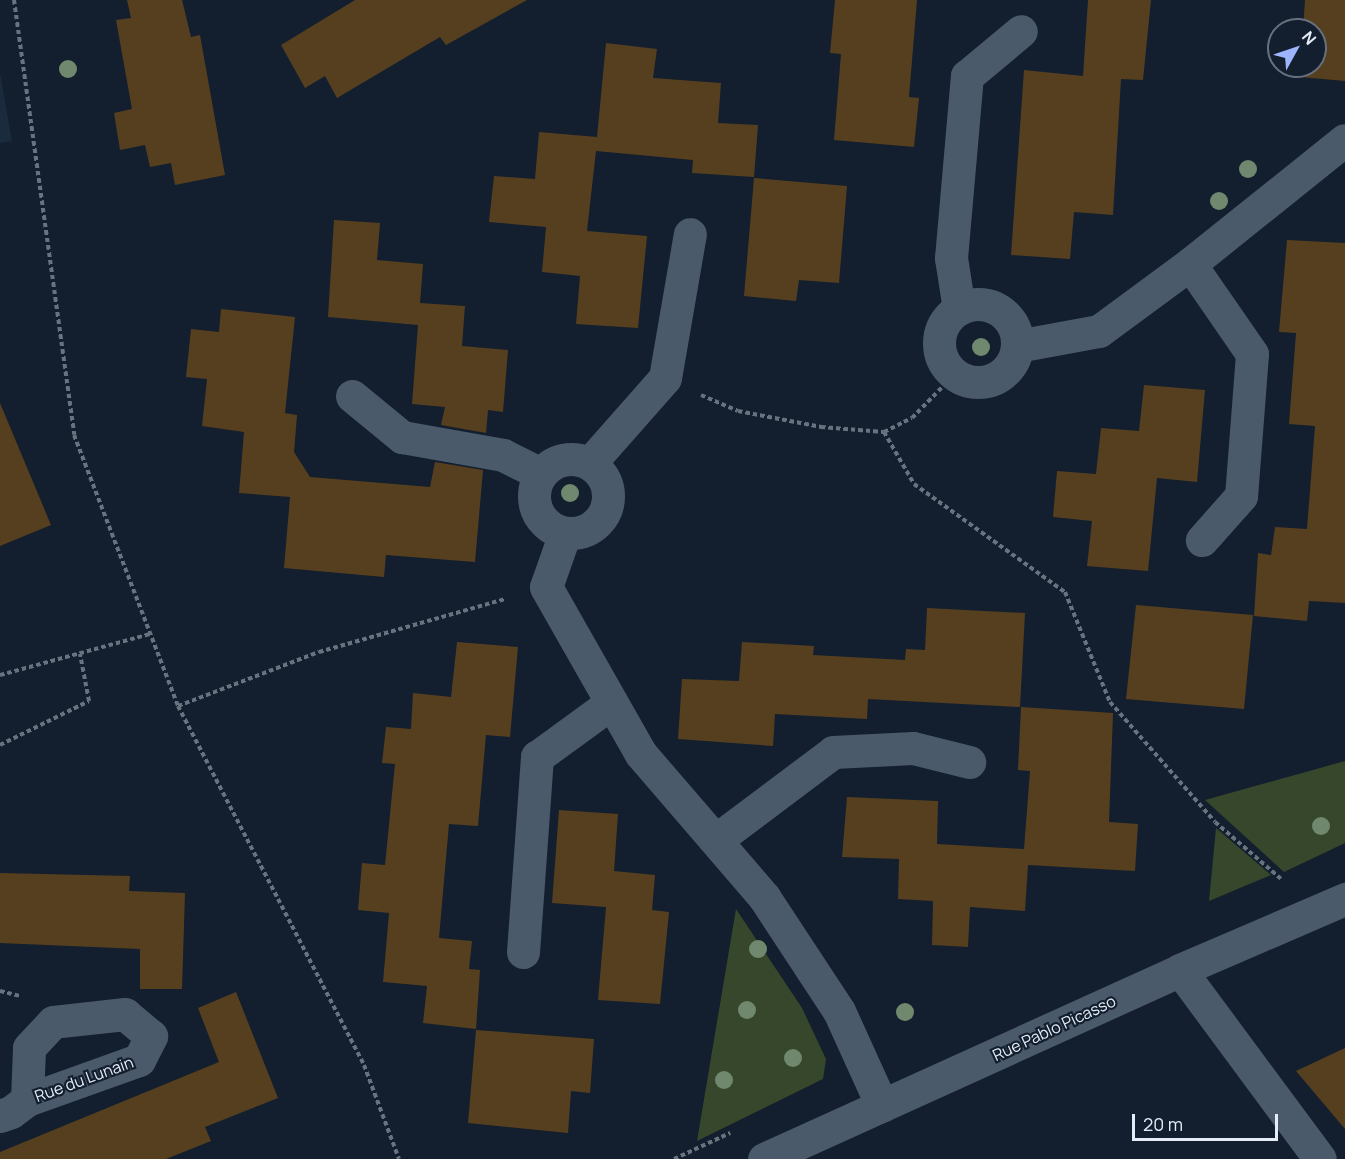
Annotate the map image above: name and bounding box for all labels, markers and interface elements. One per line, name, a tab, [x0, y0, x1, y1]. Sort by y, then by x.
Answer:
north arrow	[1267, 18, 1327, 78]
text: N	[1297, 26, 1321, 49]
street label: Rue Pablo Picasso	[989, 991, 1119, 1065]
street label: Rue du Lunain	[32, 1052, 136, 1106]
scale bar	[1135, 1102, 1280, 1140]
text: 20 m	[1143, 1112, 1183, 1136]

